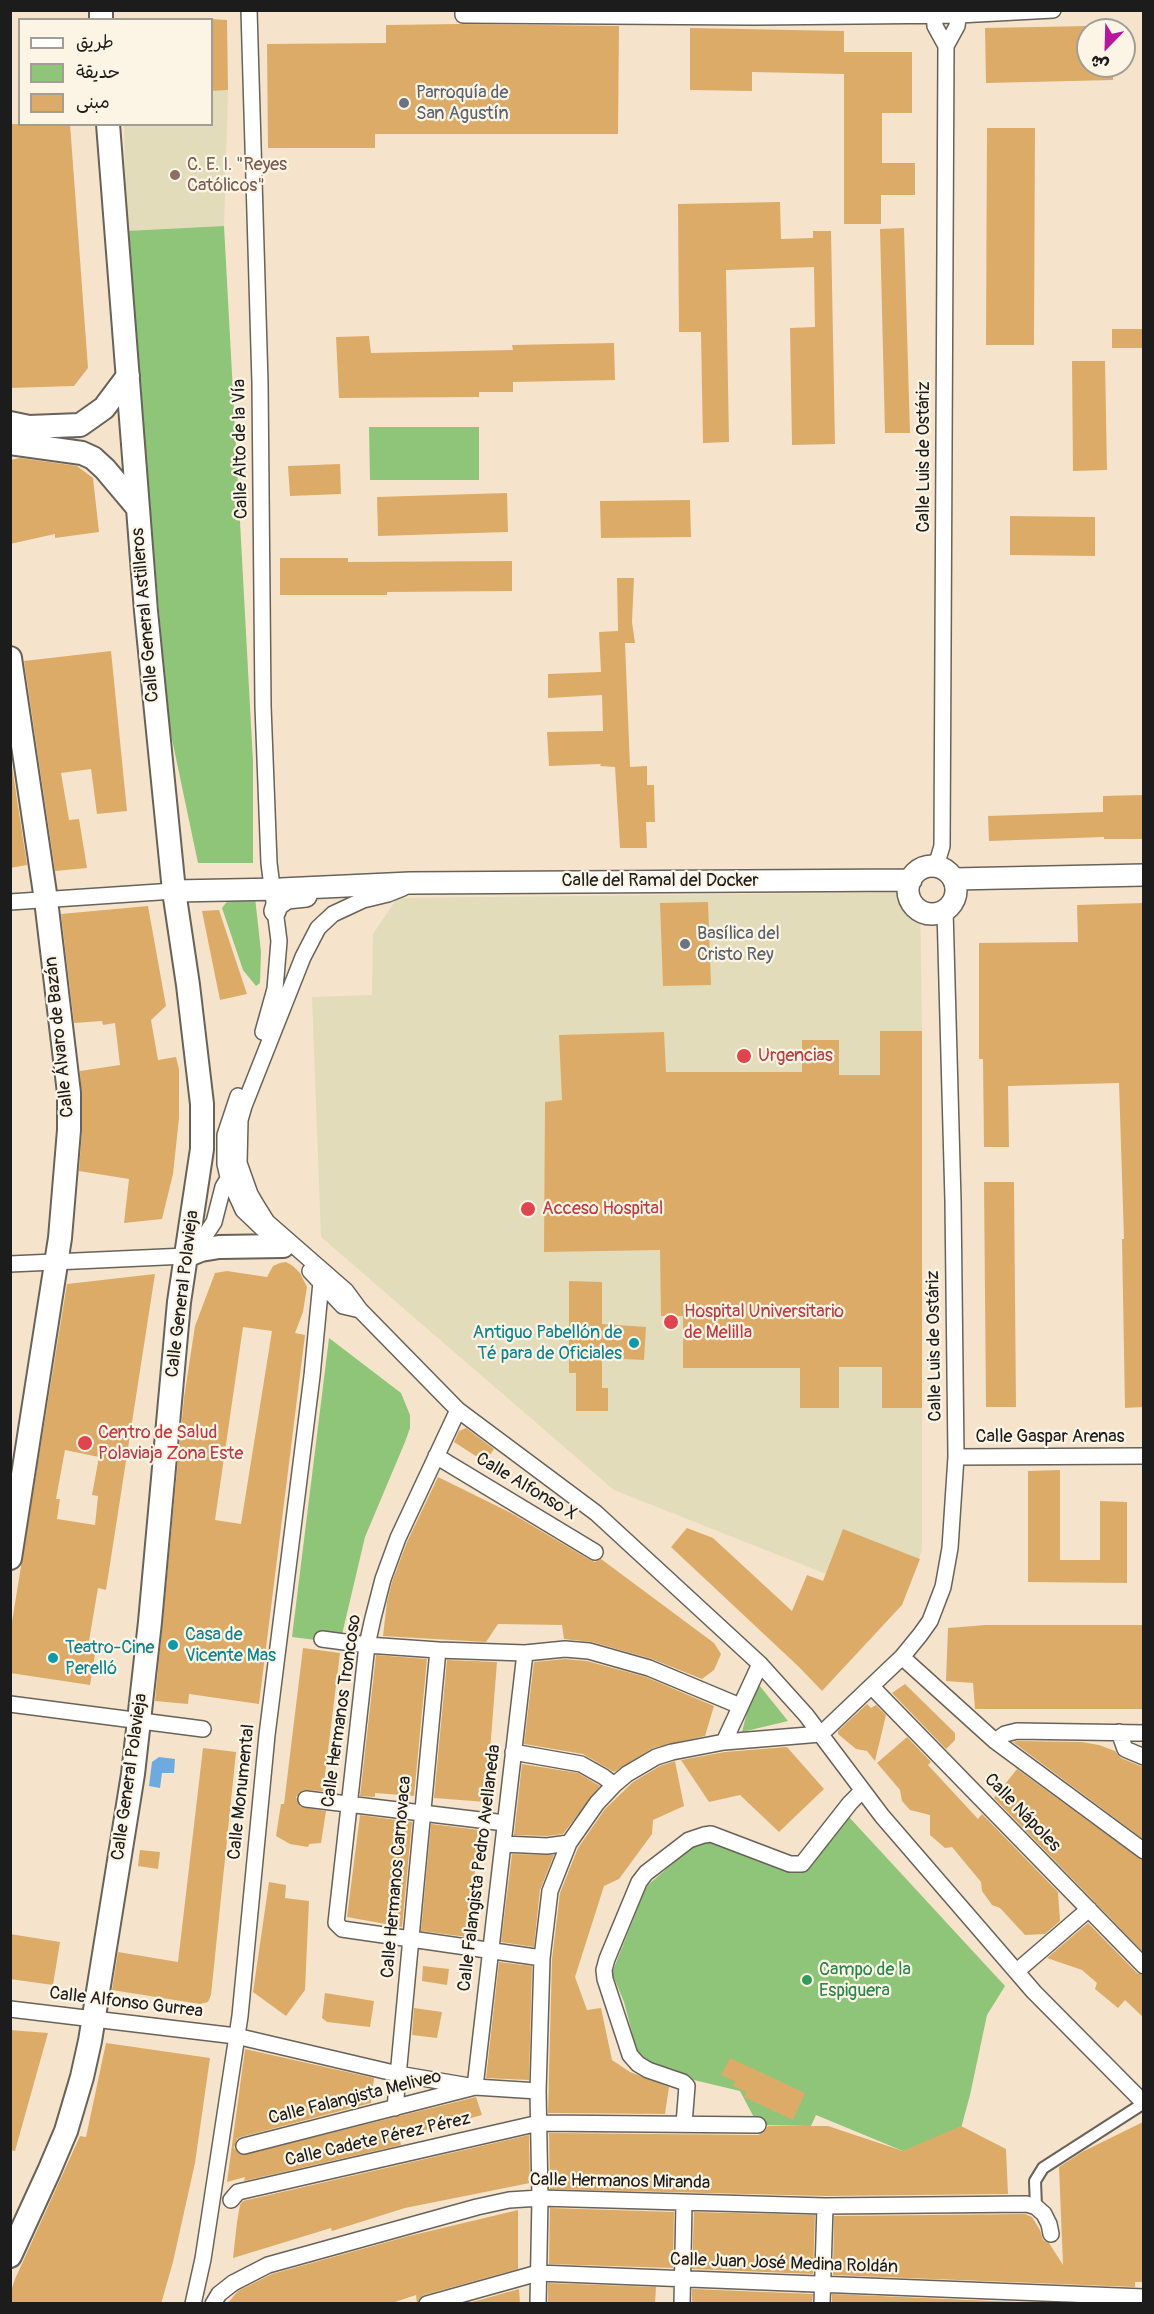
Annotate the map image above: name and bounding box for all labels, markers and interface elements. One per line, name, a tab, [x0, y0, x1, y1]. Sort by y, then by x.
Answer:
legend	[18, 18, 213, 126]
north arrow	[1076, 18, 1136, 78]
text: طريق	[76, 31, 114, 54]
text: ش	[1088, 50, 1112, 75]
text: حديقة	[76, 61, 120, 84]
place label: Parroquía de San Agustín	[416, 82, 509, 124]
text: مبنى	[76, 91, 110, 114]
marker: Parroquía de San Agustín	[397, 96, 411, 110]
place label: C. E. I. "Reyes Católicos"	[187, 154, 287, 196]
marker: C. E. I. "Reyes Católicos"	[168, 168, 182, 182]
street label: Calle Alto de la Vía	[229, 379, 253, 519]
street label: Calle Luis de Ostáriz	[913, 381, 935, 533]
street label: Calle General Astilleros	[128, 527, 164, 703]
street label: Calle del Ramal del Docker	[561, 870, 759, 892]
place label: Basílica del Cristo Rey	[697, 923, 780, 966]
marker: Basílica del Cristo Rey	[678, 937, 692, 951]
street label: Calle Álvaro de Bazán	[41, 955, 79, 1119]
place label: Urgencias	[758, 1045, 833, 1067]
marker: Urgencias	[735, 1047, 753, 1065]
place label: Acceso Hospital	[542, 1198, 663, 1220]
marker: Acceso Hospital	[519, 1200, 537, 1218]
street label: Calle General Polavieja	[162, 1209, 204, 1379]
street label: Calle Luis de Ostáriz	[923, 1270, 947, 1422]
place label: Hospital Universitario de Melilla	[684, 1301, 844, 1344]
marker: Hospital Universitario de Melilla	[662, 1313, 680, 1331]
place label: Antiguo Pabellón de Té para de Oficiales	[472, 1322, 622, 1364]
marker: Antiguo Pabellón de Té para de Oficiales	[627, 1336, 641, 1350]
place label: Centro de Salud Polaviaja Zona Este	[98, 1422, 243, 1464]
street label: Calle Gaspar Arenas	[975, 1426, 1125, 1448]
marker: Centro de Salud Polaviaja Zona Este	[76, 1434, 94, 1452]
street label: Calle Alfonso X	[472, 1448, 580, 1526]
street label: Calle Hermanos Troncoso	[318, 1613, 366, 1809]
place label: Casa de Vicente Mas	[185, 1624, 276, 1666]
place label: Teatro-Cine Perelló	[65, 1637, 154, 1680]
marker: Casa de Vicente Mas	[166, 1638, 180, 1652]
marker: Teatro-Cine Perelló	[46, 1651, 60, 1665]
street label: Calle General Polavieja	[108, 1692, 152, 1862]
street label: Calle Monumental	[224, 1723, 260, 1861]
street label: Calle Falangista Pedro Avellaneda	[454, 1743, 506, 1993]
street label: Calle Nápoles	[979, 1769, 1065, 1857]
street label: Calle Hermanos Carnovaca	[377, 1775, 417, 1979]
place label: Campo de la Espiguera	[819, 1959, 911, 2002]
marker: Campo de la Espiguera	[800, 1973, 814, 1987]
street label: Calle Alfonso Gurrea	[48, 1983, 204, 2023]
street label: Calle Falangista Meliveo	[266, 2066, 444, 2130]
street label: Calle Cadete Pérez Pérez	[283, 2108, 473, 2172]
street label: Calle Hermanos Miranda	[530, 2170, 710, 2194]
street label: Calle Juan José Medina Roldán	[670, 2249, 898, 2279]

